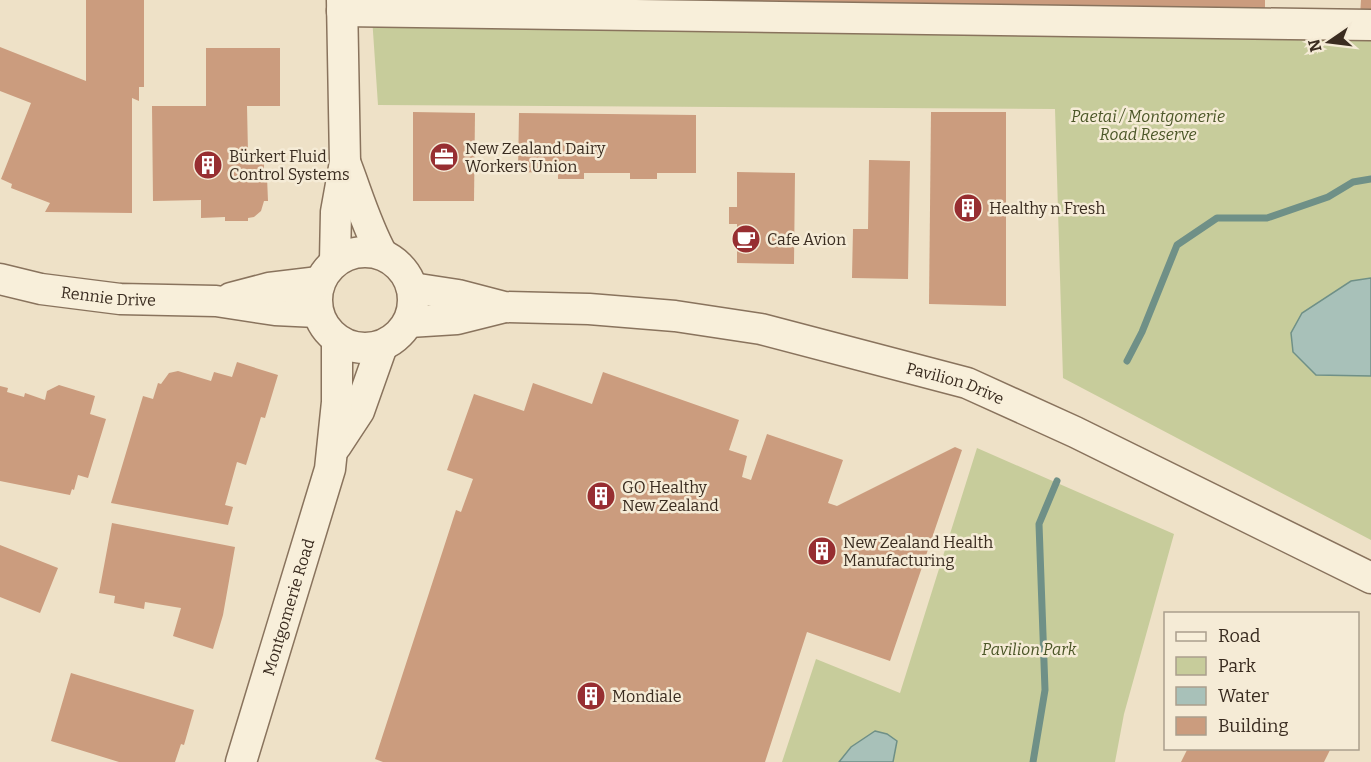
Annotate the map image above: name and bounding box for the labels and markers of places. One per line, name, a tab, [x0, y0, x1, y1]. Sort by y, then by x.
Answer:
place label: New Zealand Dairy Workers Union	[465, 139, 606, 176]
office icon: New Zealand Dairy Workers Union	[428, 141, 460, 173]
place label: Bürkert Fluid Control Systems	[229, 147, 350, 184]
building icon: Bürkert Fluid Control Systems	[192, 149, 224, 181]
building icon: Healthy n Fresh	[952, 192, 984, 224]
place label: Healthy n Fresh	[989, 199, 1106, 218]
cafe icon: Cafe Avion	[730, 223, 762, 255]
place label: Cafe Avion	[767, 230, 846, 249]
place label: GO Healthy New Zealand	[622, 478, 719, 515]
building icon: GO Healthy New Zealand	[585, 480, 617, 512]
place label: New Zealand Health Manufacturing	[843, 533, 993, 570]
building icon: New Zealand Health Manufacturing	[806, 535, 838, 567]
building icon: Mondiale	[575, 680, 607, 712]
place label: Mondiale	[612, 687, 681, 706]

